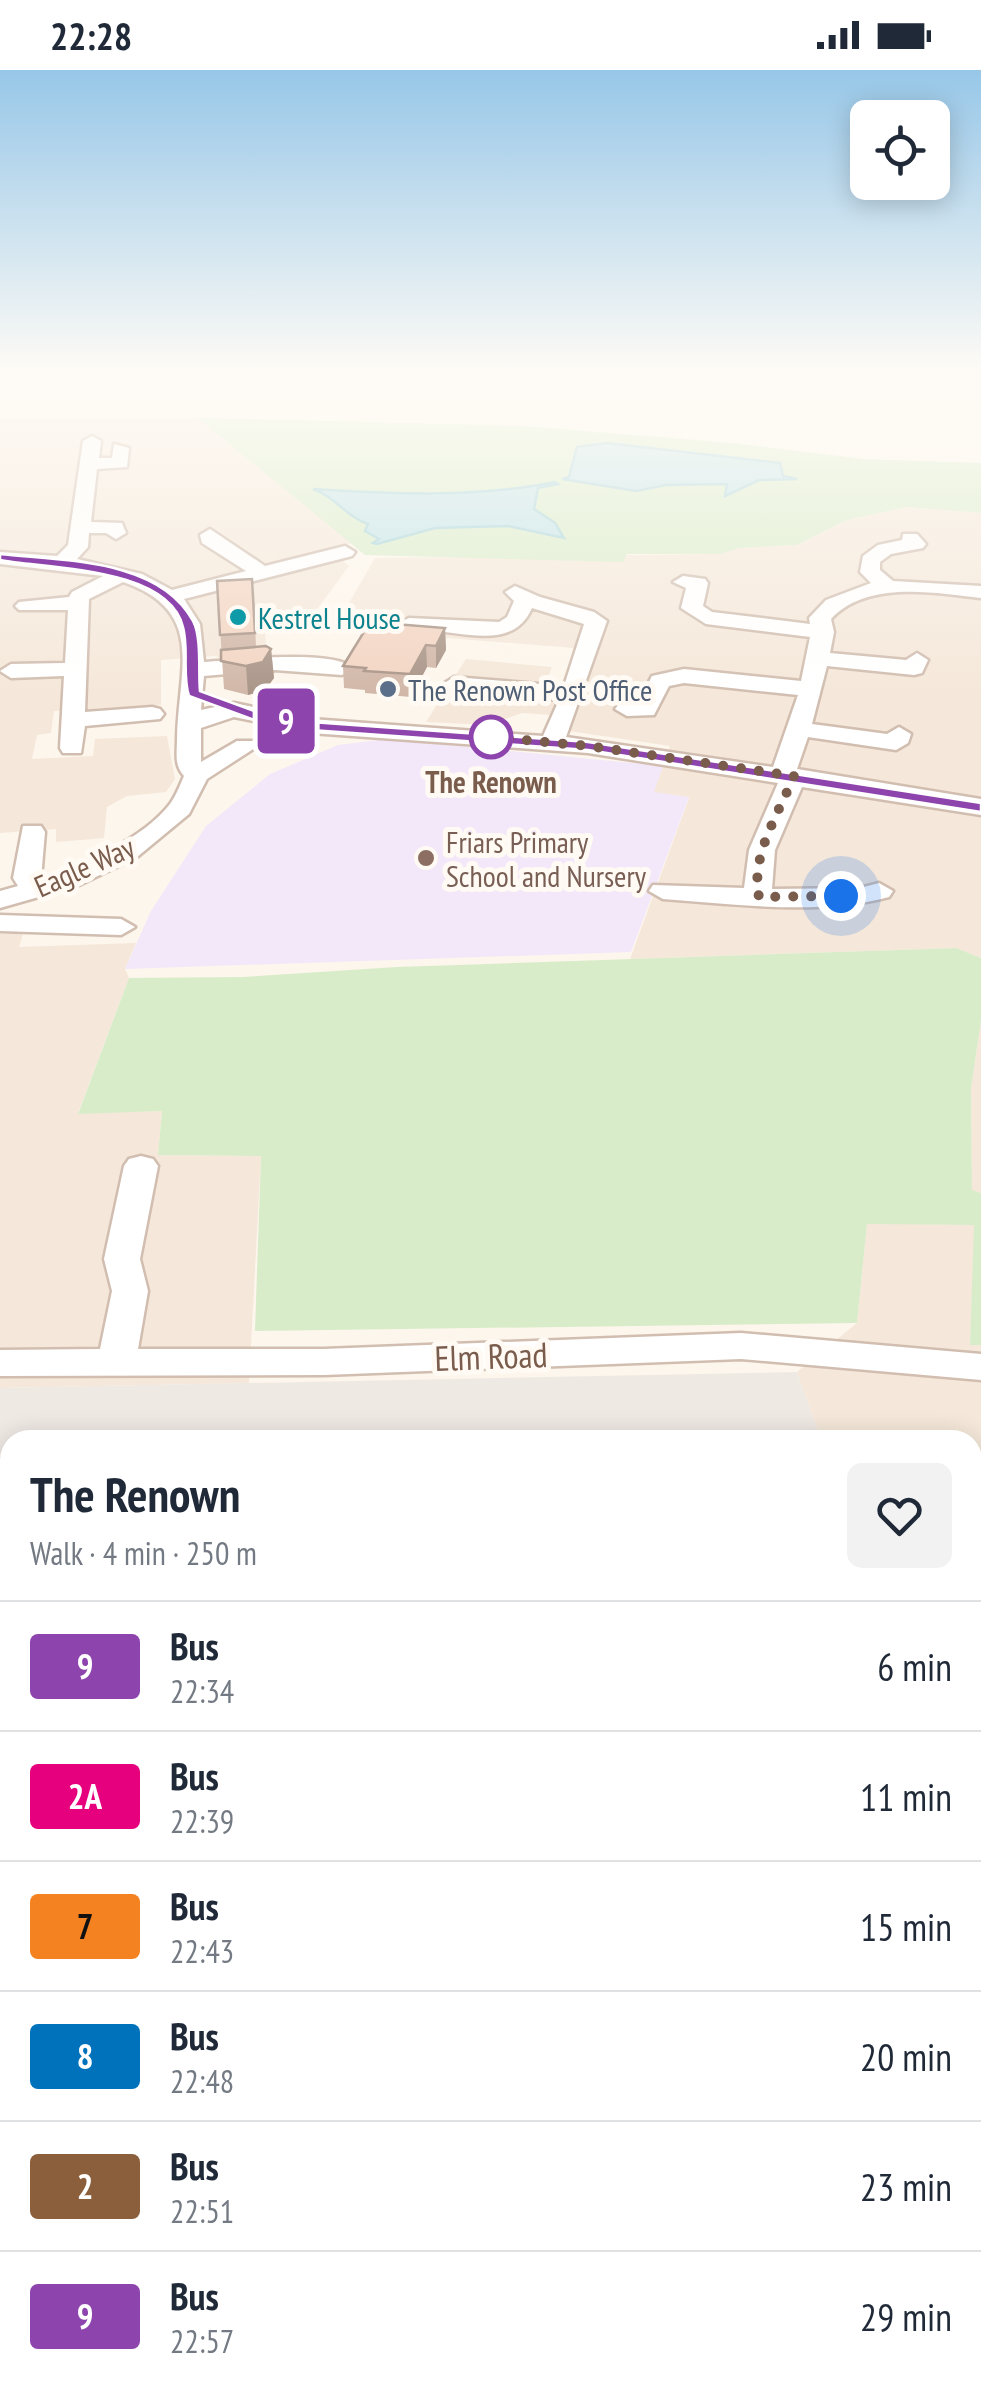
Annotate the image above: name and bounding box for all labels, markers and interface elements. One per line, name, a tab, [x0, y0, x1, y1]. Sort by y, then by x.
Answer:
text: 22:28	[50, 11, 132, 60]
map controls	[850, 100, 950, 200]
button: locate	[850, 100, 950, 200]
place label: Kestrel House	[258, 598, 401, 637]
marker: Kestrel House	[227, 606, 249, 628]
place label: The Renown Post Office	[408, 670, 652, 709]
marker: The Renown Post Office	[377, 678, 399, 700]
line badge: 9	[254, 688, 318, 754]
text: 9	[278, 698, 294, 744]
marker: The Renown	[470, 716, 512, 758]
place label: The Renown	[425, 762, 557, 801]
place label: Friars Primary School and Nursery	[446, 822, 647, 895]
street label: Eagle Way	[28, 826, 141, 905]
marker: Friars Primary School and Nursery	[415, 847, 437, 869]
your location	[816, 871, 866, 921]
street label: Elm Road	[434, 1331, 548, 1381]
text: The Renown	[30, 1463, 240, 1525]
button: heart	[847, 1463, 952, 1568]
text: Walk · 4 min · 250 m	[30, 1532, 257, 1574]
text: Bus	[170, 1621, 219, 1670]
text: 6 min	[877, 1642, 952, 1691]
text: 9	[77, 1643, 93, 1689]
text: 22:34	[170, 1670, 234, 1712]
text: Bus	[170, 1751, 219, 1800]
text: 11 min	[860, 1772, 952, 1821]
text: 2A	[68, 1773, 102, 1819]
text: 22:39	[170, 1800, 234, 1842]
text: Bus	[170, 1881, 219, 1930]
text: 15 min	[860, 1902, 952, 1951]
text: 7	[77, 1903, 93, 1949]
text: 22:43	[170, 1930, 234, 1972]
text: Bus	[170, 2011, 219, 2060]
text: 20 min	[860, 2032, 952, 2081]
text: 8	[77, 2033, 93, 2079]
text: 22:48	[170, 2060, 234, 2102]
text: Bus	[170, 2141, 219, 2190]
text: 23 min	[860, 2162, 952, 2211]
text: 2	[77, 2163, 93, 2209]
text: 22:51	[170, 2190, 234, 2232]
text: Bus	[170, 2271, 219, 2320]
text: 29 min	[860, 2292, 952, 2341]
text: 9	[77, 2293, 93, 2339]
text: 22:57	[170, 2320, 234, 2362]

